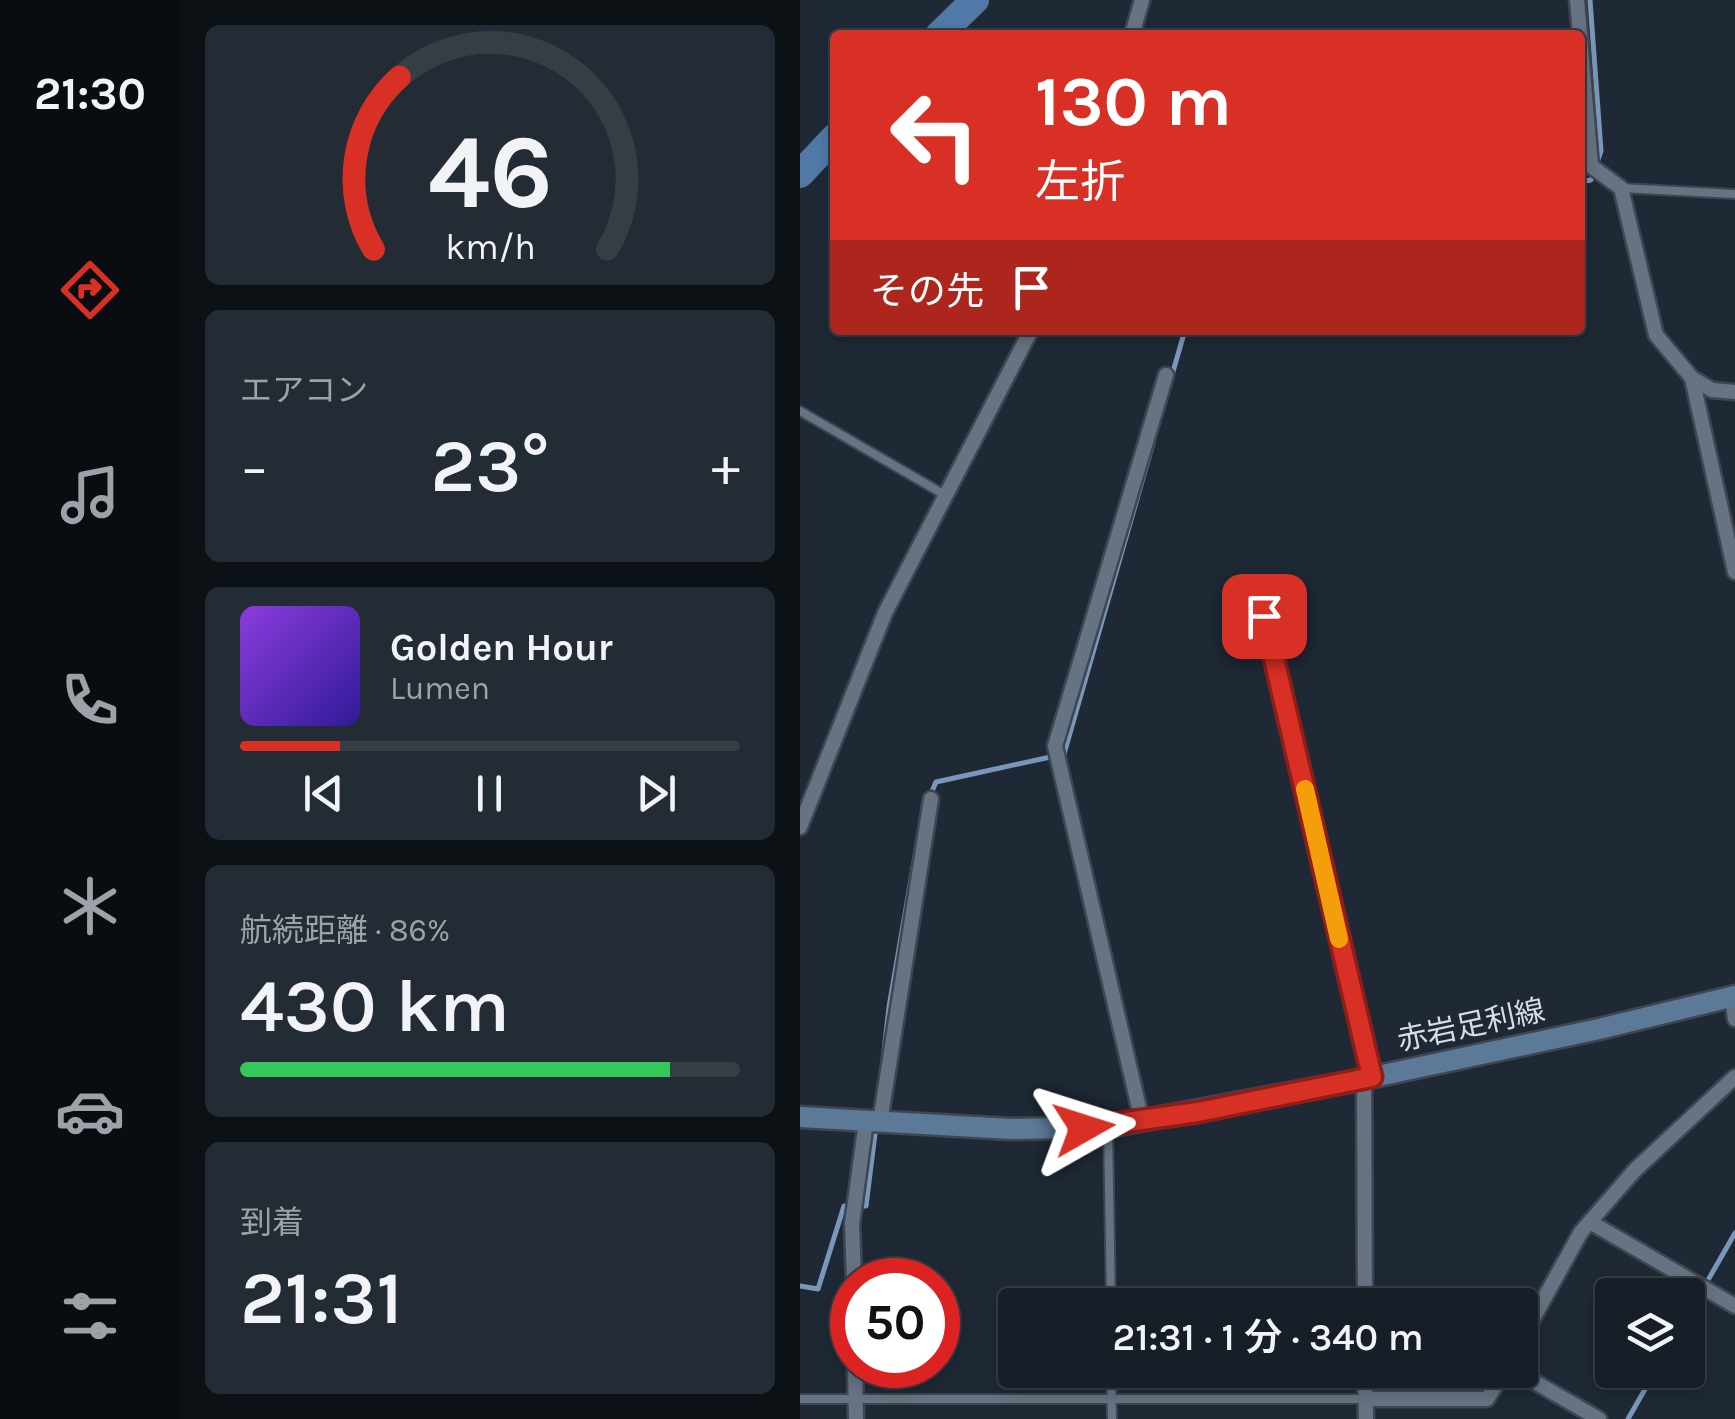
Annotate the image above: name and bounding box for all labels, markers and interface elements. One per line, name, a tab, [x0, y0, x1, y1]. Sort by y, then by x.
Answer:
text: 130 m	[1035, 61, 1232, 143]
text: 21:30	[34, 68, 146, 120]
icon: left	[870, 70, 1000, 200]
text: 46	[427, 112, 553, 233]
text: 左折	[1035, 156, 1125, 208]
text: km/h	[445, 226, 535, 268]
icon: directions	[55, 255, 125, 325]
icon: arrive	[1004, 260, 1059, 315]
text: その先	[870, 269, 984, 314]
text: エアコン	[240, 372, 368, 409]
text: 23°	[431, 422, 550, 510]
text: −	[240, 435, 269, 499]
text: +	[711, 435, 740, 499]
icon: music	[55, 460, 125, 530]
pin	[1222, 574, 1307, 659]
icon: arrive	[1237, 589, 1292, 644]
text: Golden Hour	[390, 625, 613, 670]
icon: phone	[55, 665, 125, 735]
text: Lumen	[390, 670, 490, 707]
icon: previous	[296, 766, 351, 821]
icon: pause	[462, 766, 517, 821]
icon: next	[629, 766, 684, 821]
icon: climate	[55, 871, 125, 941]
text: 航続距離 · 86%	[240, 912, 450, 949]
text: 430 km	[240, 962, 510, 1050]
street label: 赤岩足利線	[1394, 992, 1548, 1058]
icon: car	[55, 1076, 125, 1146]
position arrow	[1032, 1076, 1136, 1180]
text: 到着	[240, 1204, 304, 1241]
text: 21:31	[240, 1254, 403, 1342]
speed limit sign: 50	[830, 1258, 960, 1388]
map controls	[1595, 1278, 1705, 1388]
button: layers	[1595, 1278, 1705, 1388]
icon: filters	[55, 1281, 125, 1351]
text: 21:31 · 1 分 · 340 m	[1112, 1315, 1424, 1360]

